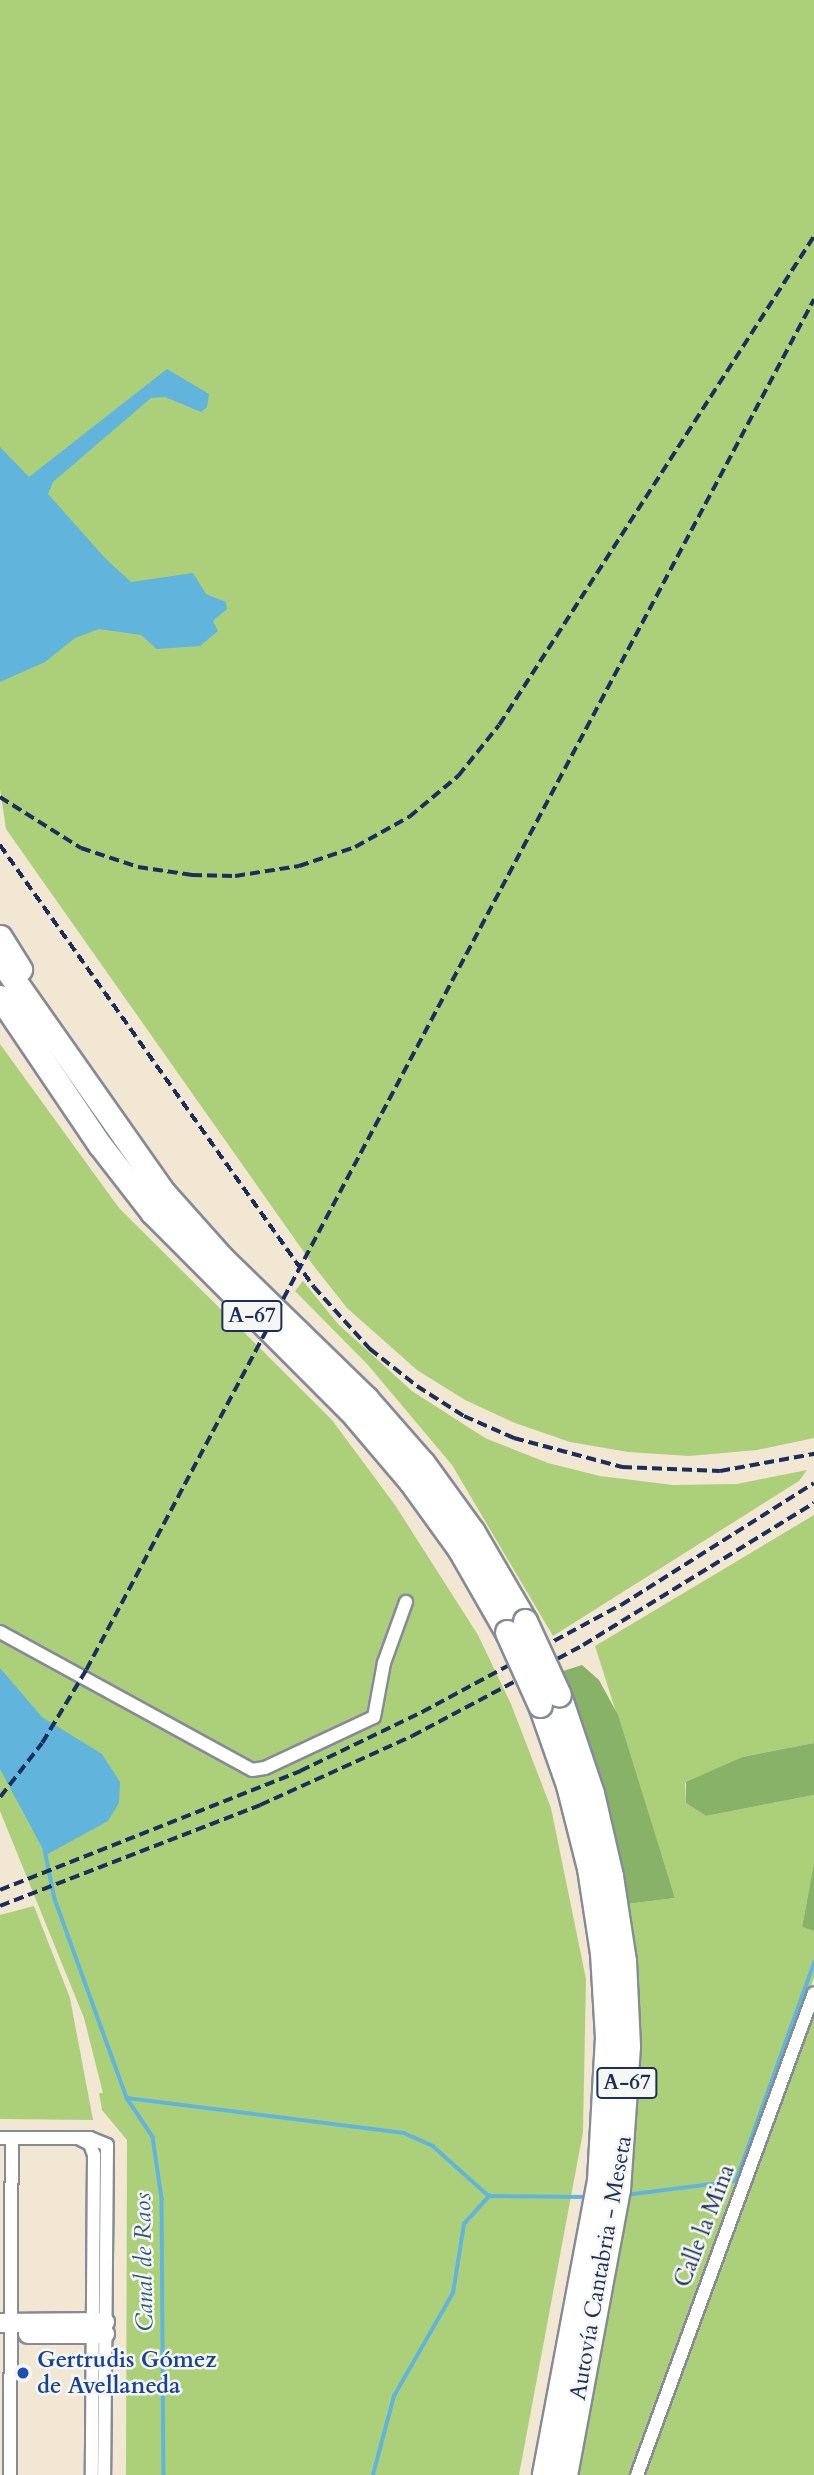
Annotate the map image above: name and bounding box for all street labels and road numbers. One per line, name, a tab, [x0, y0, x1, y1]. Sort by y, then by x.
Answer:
road number: A-67	[220, 1298, 284, 1334]
road number: A-67	[596, 2066, 658, 2100]
street label: Autovía Cantabria - Meseta	[564, 2134, 638, 2402]
street label: Calle la Mina	[669, 2161, 741, 2291]

